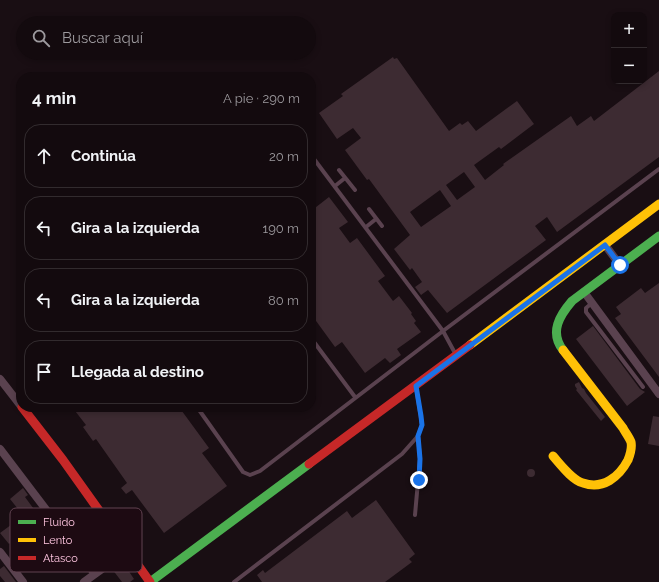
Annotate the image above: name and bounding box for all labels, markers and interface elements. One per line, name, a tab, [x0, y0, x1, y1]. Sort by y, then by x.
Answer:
map controls	[611, 12, 647, 84]
button: +	[611, 12, 647, 48]
search box	[16, 16, 316, 60]
icon: search	[30, 27, 52, 49]
text: Buscar aquí	[62, 29, 143, 47]
button: −	[611, 48, 647, 84]
text: 4 min	[32, 88, 76, 108]
text: A pie · 290 m	[223, 91, 300, 106]
icon: ahead	[33, 145, 55, 167]
text: Continúa	[71, 147, 136, 165]
text: 20 m	[269, 149, 299, 164]
icon: left	[33, 217, 55, 239]
text: Gira a la izquierda	[71, 219, 200, 237]
text: 190 m	[263, 221, 299, 236]
route start	[611, 256, 629, 274]
icon: left	[33, 289, 55, 311]
text: Gira a la izquierda	[71, 291, 200, 309]
text: 80 m	[268, 293, 299, 308]
icon: arrive	[33, 361, 55, 383]
text: Llegada al destino	[71, 363, 204, 381]
route end	[410, 471, 428, 489]
legend	[10, 508, 142, 572]
text: Fluido	[43, 516, 75, 529]
text: Lento	[43, 534, 73, 547]
text: Atasco	[43, 552, 78, 565]

